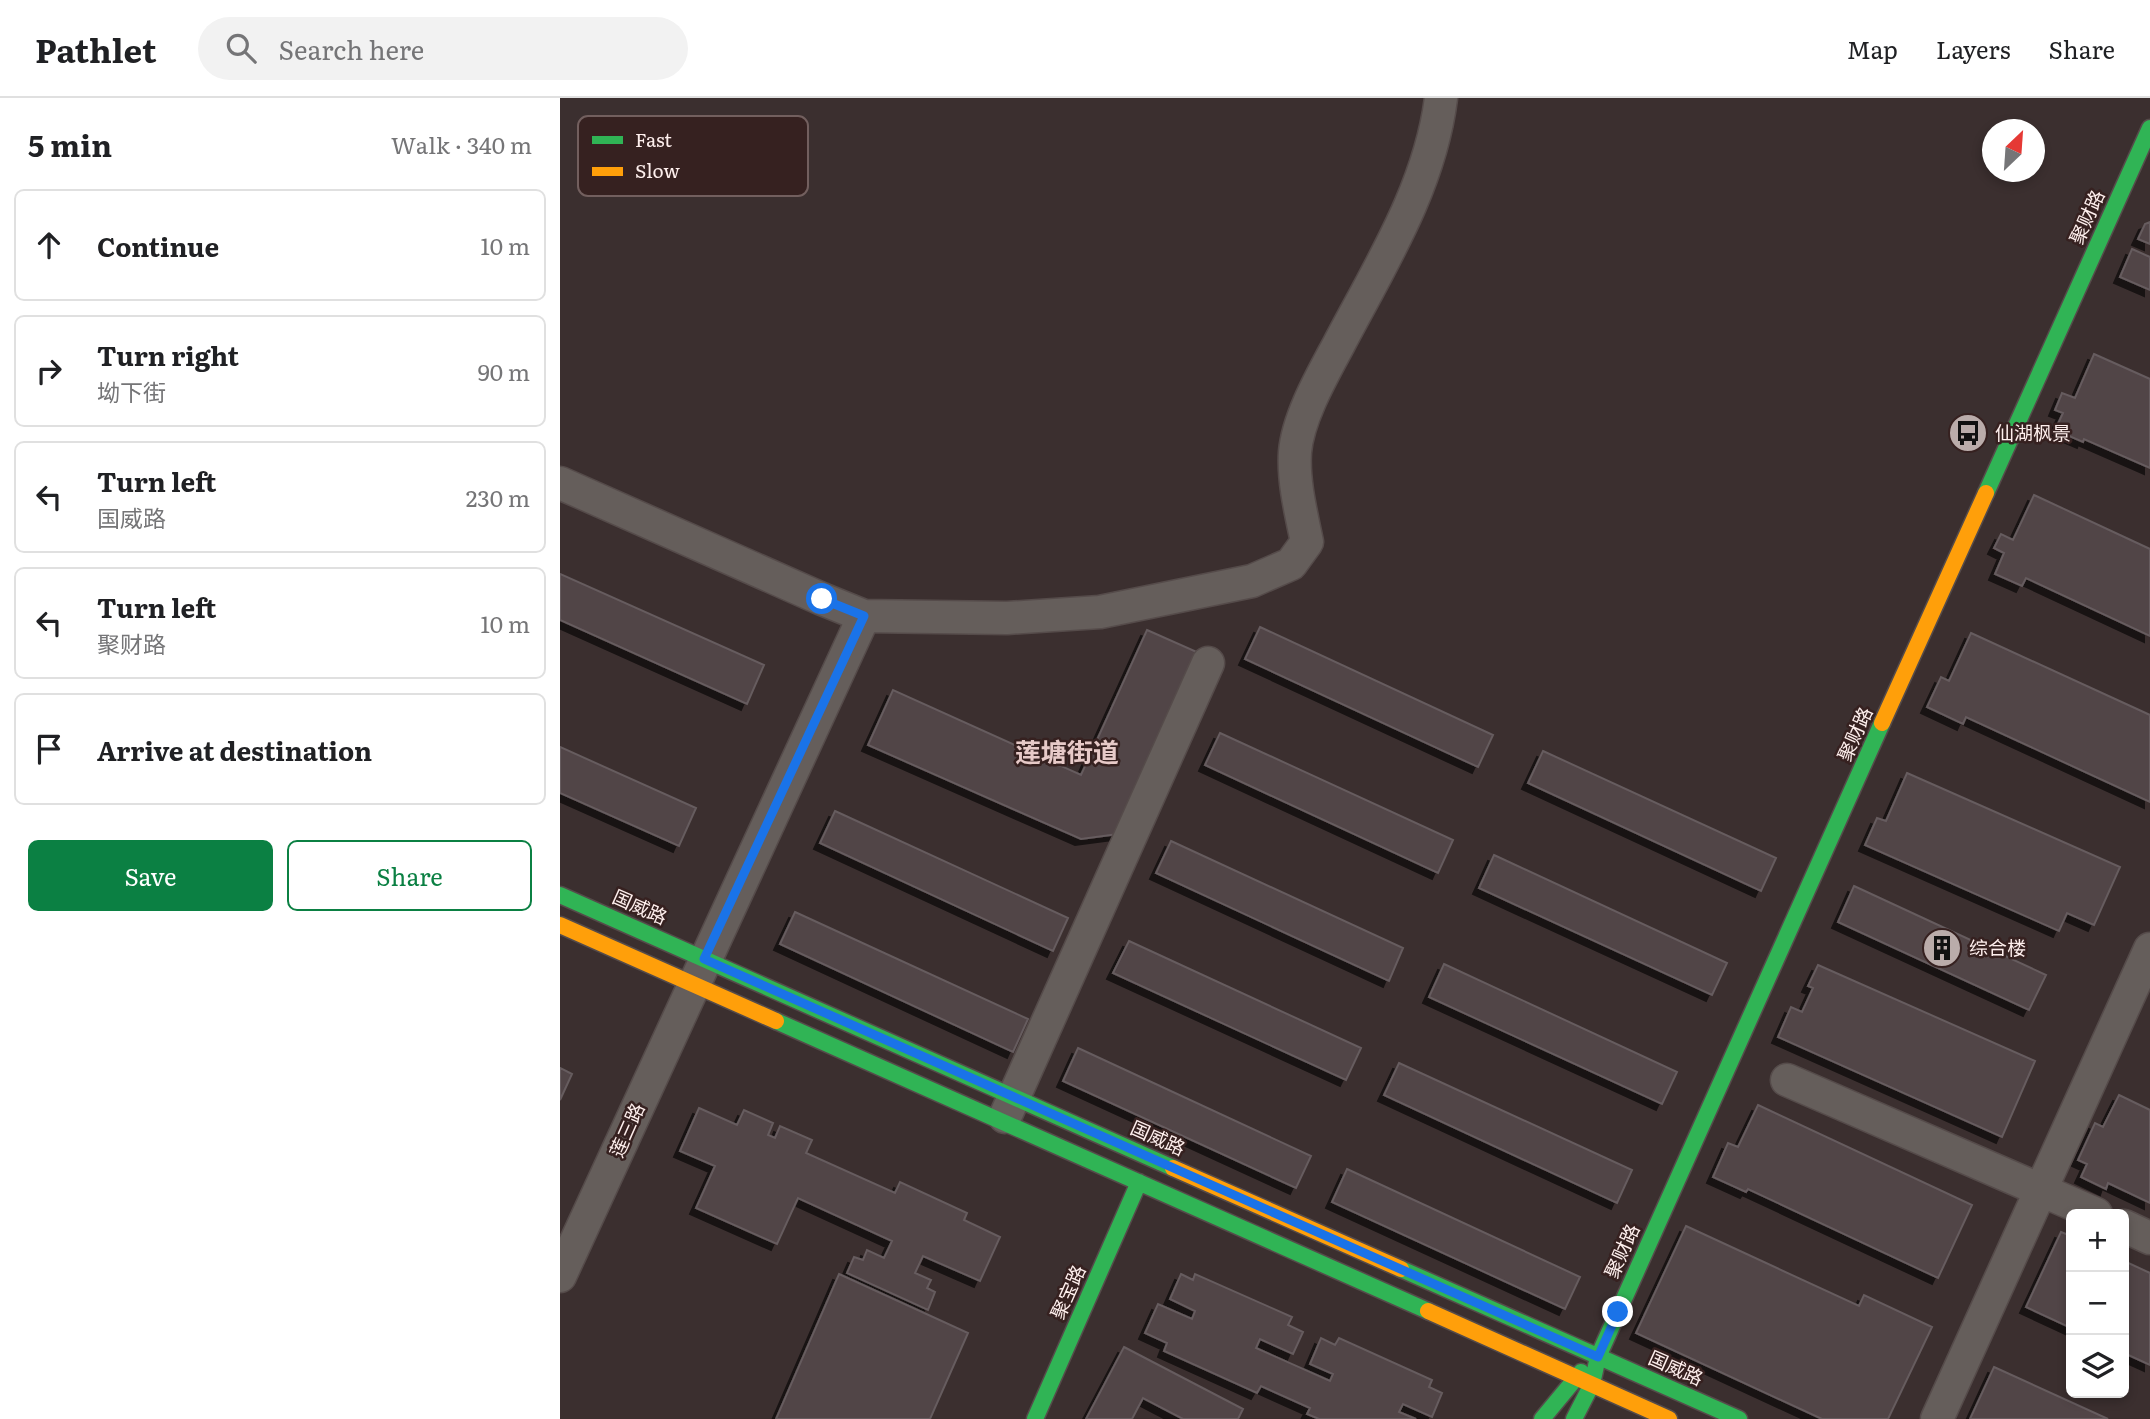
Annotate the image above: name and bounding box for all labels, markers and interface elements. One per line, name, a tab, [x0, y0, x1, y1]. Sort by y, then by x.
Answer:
search box	[198, 17, 688, 80]
text: Pathlet	[35, 24, 156, 73]
icon: search	[222, 29, 260, 67]
text: Search here	[278, 29, 424, 68]
text: Map	[1847, 31, 1898, 66]
text: Layers	[1936, 31, 2010, 66]
text: Share	[2048, 31, 2115, 66]
legend	[578, 116, 808, 196]
north arrow	[1982, 119, 2045, 182]
text: 5 min	[28, 122, 112, 166]
text: Fast	[635, 125, 672, 153]
text: Walk · 340 m	[391, 127, 532, 161]
text: Slow	[635, 156, 680, 184]
street label: 聚财路	[2062, 185, 2110, 248]
icon: ahead	[30, 226, 68, 264]
text: Continue	[97, 226, 219, 265]
text: 10 m	[480, 228, 530, 262]
text: Turn right	[97, 335, 239, 374]
icon: right	[30, 352, 68, 390]
text: 90 m	[478, 354, 530, 388]
text: 坳下街	[97, 374, 166, 408]
bus stop icon: 仙湖枫景	[1947, 412, 1989, 454]
place label: 仙湖枫景	[1995, 418, 2071, 446]
text: Turn left	[97, 461, 216, 500]
icon: left	[30, 478, 68, 516]
text: 230 m	[466, 480, 530, 514]
text: 国威路	[97, 500, 166, 534]
route start	[806, 583, 837, 614]
text: Turn left	[97, 587, 216, 626]
icon: left	[30, 604, 68, 642]
text: 10 m	[480, 606, 530, 640]
text: 聚财路	[97, 626, 166, 660]
street label: 聚财路	[1830, 702, 1878, 765]
icon: arrive	[30, 730, 68, 768]
text: Arrive at destination	[97, 730, 372, 769]
district label: 莲塘街道	[1015, 731, 1119, 770]
button: Save	[28, 840, 273, 911]
button: Share	[287, 840, 532, 911]
street label: 国威路	[609, 882, 672, 930]
building icon: 综合楼	[1921, 927, 1963, 969]
place label: 综合楼	[1969, 933, 2026, 961]
street label: 莲三路	[602, 1098, 650, 1161]
street label: 国威路	[1127, 1113, 1190, 1161]
map controls	[2066, 1209, 2129, 1398]
button: +	[2066, 1209, 2129, 1272]
street label: 聚财路	[1597, 1219, 1645, 1282]
street label: 聚宝路	[1043, 1260, 1091, 1323]
button: −	[2066, 1272, 2129, 1335]
route end	[1602, 1296, 1633, 1327]
button: layers	[2066, 1335, 2129, 1398]
street label: 国威路	[1645, 1343, 1708, 1391]

